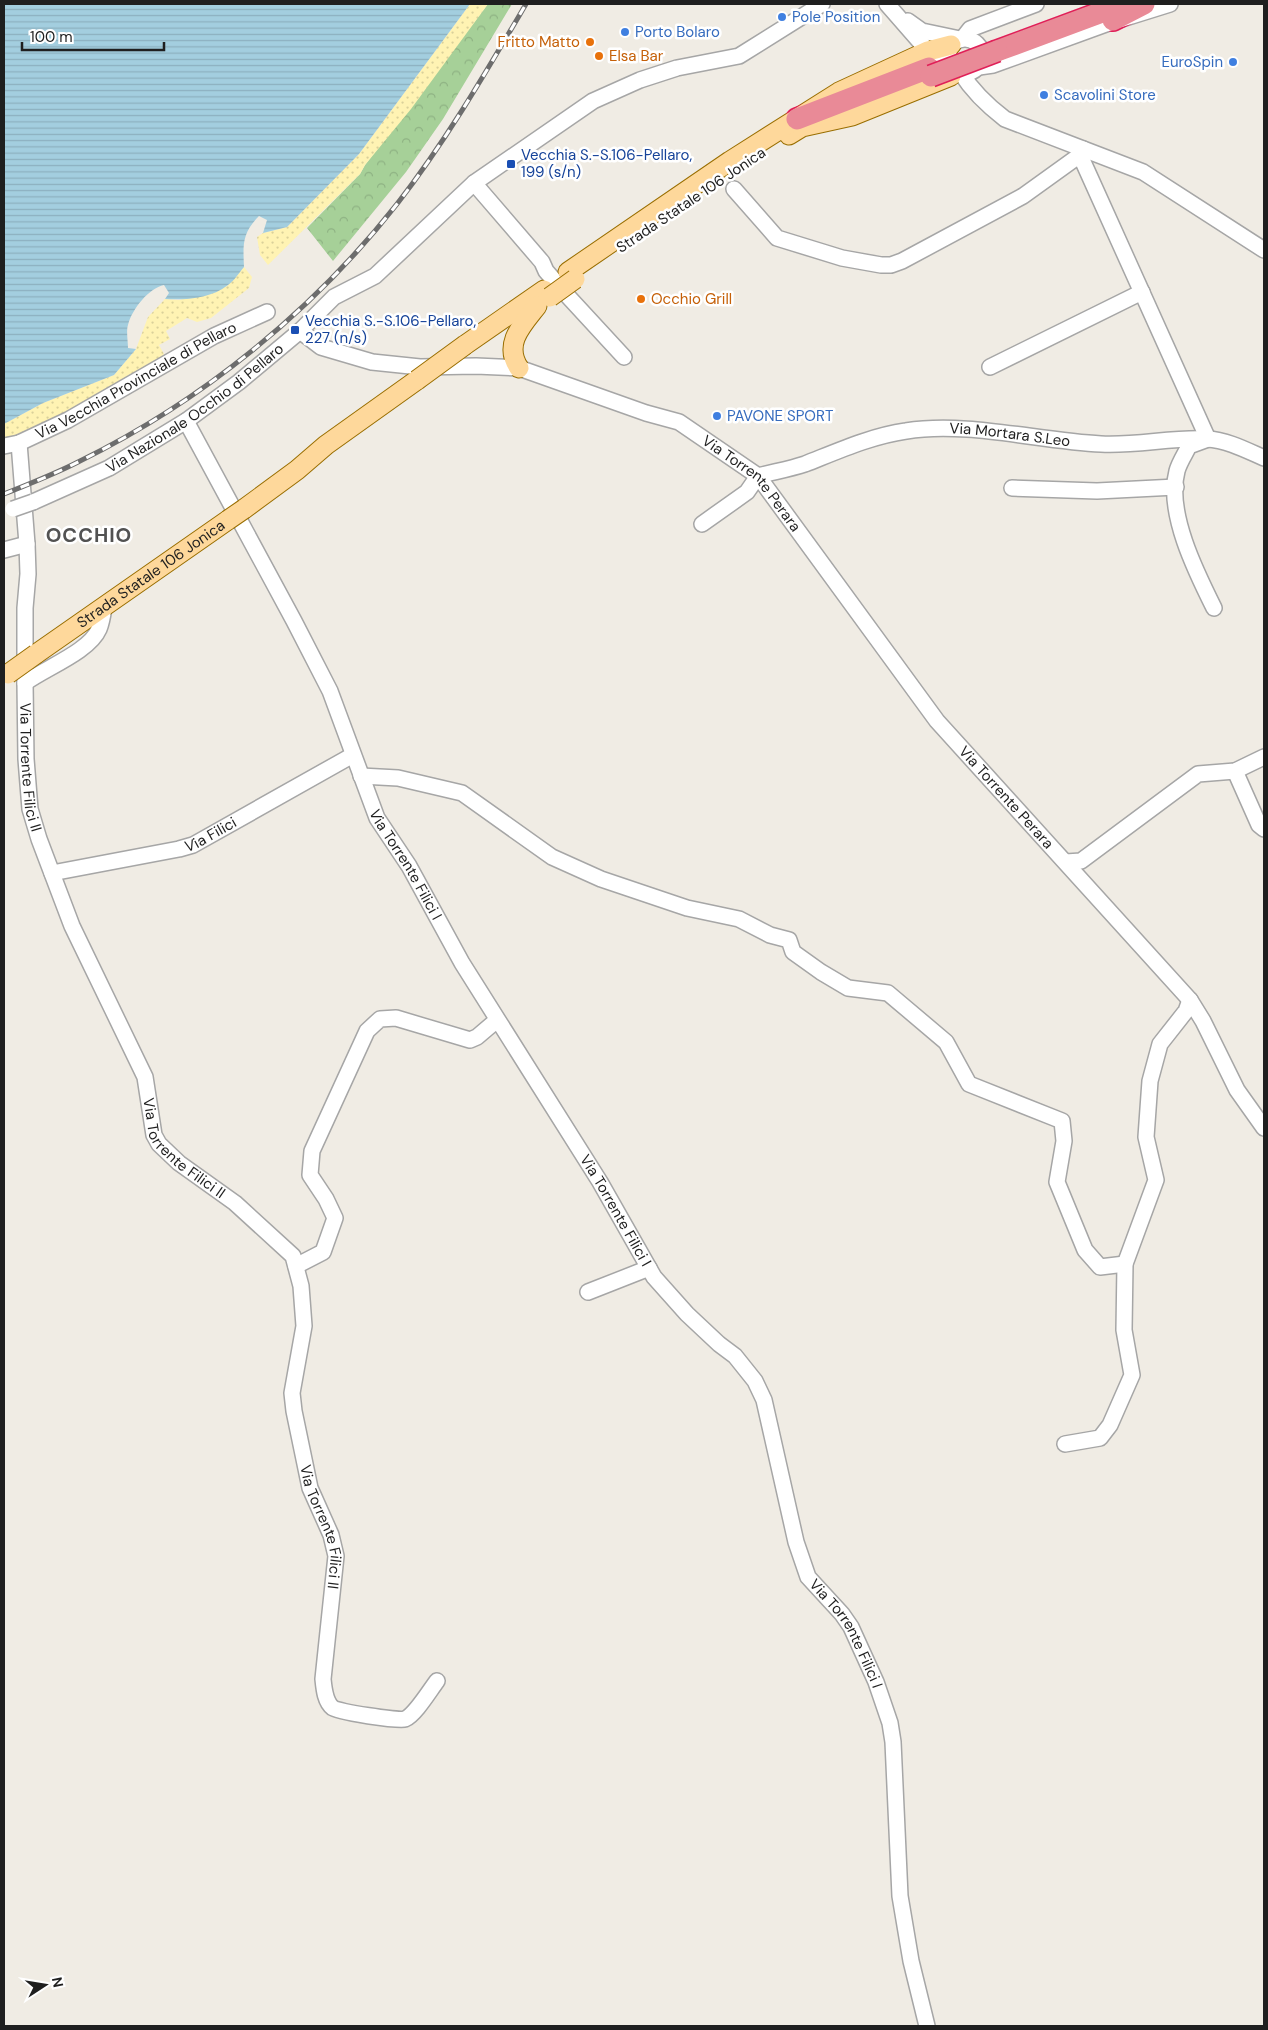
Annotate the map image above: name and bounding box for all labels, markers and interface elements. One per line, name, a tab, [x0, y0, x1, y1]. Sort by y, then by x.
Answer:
place label: Pole Position	[792, 7, 880, 27]
marker: Pole Position	[776, 11, 788, 23]
scale bar	[22, 20, 165, 52]
place label: Porto Bolaro	[635, 22, 720, 42]
marker: Porto Bolaro	[619, 26, 631, 38]
text: 100 m	[30, 27, 73, 47]
place label: Fritto Matto	[497, 32, 580, 52]
marker: Fritto Matto	[584, 36, 596, 48]
place label: Elsa Bar	[609, 46, 664, 66]
marker: Elsa Bar	[593, 50, 605, 62]
place label: EuroSpin	[1161, 52, 1223, 72]
marker: EuroSpin	[1227, 56, 1239, 68]
place label: Scavolini Store	[1054, 85, 1156, 105]
marker: Scavolini Store	[1038, 89, 1050, 101]
street label: Strada Statale 106 Jonica	[612, 143, 770, 257]
place label: Vecchia S.-S.106-Pellaro, 199 (s/n)	[521, 145, 692, 182]
marker: Vecchia S.-S.106-Pellaro, 199 (s/n)	[505, 158, 517, 170]
place label: Occhio Grill	[651, 289, 732, 309]
marker: Occhio Grill	[635, 293, 647, 305]
place label: Vecchia S.-S.106-Pellaro, 227 (n/s)	[305, 311, 476, 348]
street label: Via Vecchia Provinciale di Pellaro	[32, 317, 240, 444]
marker: Vecchia S.-S.106-Pellaro, 227 (n/s)	[289, 324, 301, 336]
street label: Via Nazionale Occhio di Pellaro	[102, 339, 288, 478]
place label: PAVONE SPORT	[727, 406, 833, 426]
marker: PAVONE SPORT	[711, 410, 723, 422]
street label: Via Mortara S.Leo	[949, 418, 1072, 451]
street label: Via Torrente Perara	[698, 431, 805, 536]
street label: Strada Statale 106 Jonica	[73, 515, 229, 632]
district label: OCCHIO	[46, 522, 132, 548]
street label: Via Torrente Filici II	[15, 702, 46, 834]
street label: Via Torrente Perara	[954, 742, 1058, 853]
street label: Via Torrente Filici I	[365, 806, 447, 923]
street label: Via Filici	[182, 813, 240, 857]
street label: Via Torrente Filici II	[138, 1097, 229, 1203]
street label: Via Torrente Filici I	[575, 1151, 656, 1270]
street label: Via Torrente Filici II	[295, 1463, 346, 1590]
street label: Via Torrente Filici I	[805, 1575, 887, 1691]
north arrow	[20, 1960, 70, 2010]
text: N	[48, 1975, 68, 1989]

